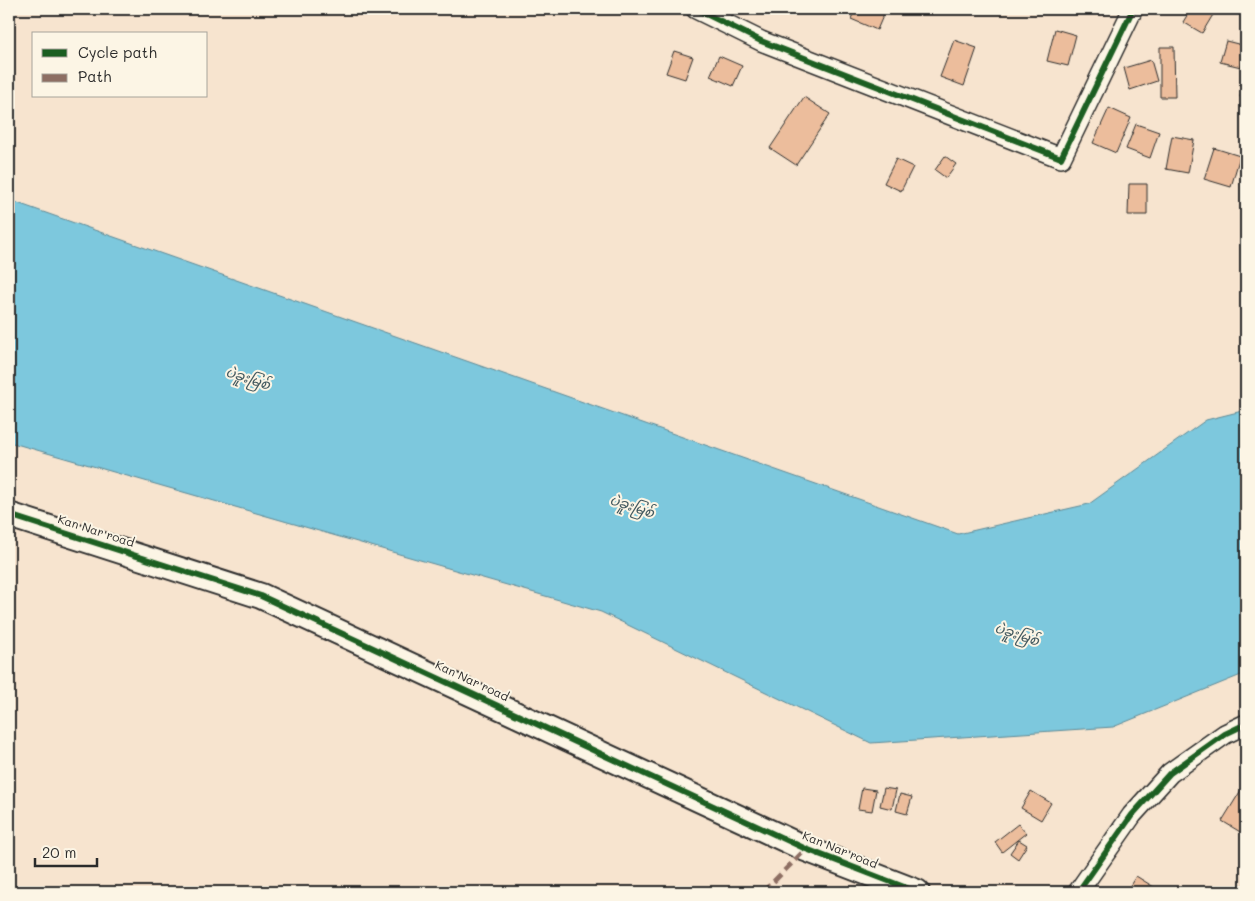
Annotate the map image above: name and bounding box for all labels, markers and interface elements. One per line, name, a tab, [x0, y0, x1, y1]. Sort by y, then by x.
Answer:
legend	[32, 32, 208, 98]
text: Cycle path	[78, 42, 157, 62]
text: Path	[78, 66, 112, 86]
water label: ပဲခူးမြစ်	[222, 361, 274, 397]
water label: ပဲခူးမြစ်	[606, 489, 658, 525]
street label: Kan Nar road	[56, 510, 137, 550]
water label: ပဲခူးမြစ်	[991, 617, 1043, 653]
street label: Kan Nar road	[433, 656, 512, 704]
street label: Kan Nar road	[800, 827, 881, 872]
scale bar	[35, 836, 98, 868]
text: 20 m	[42, 842, 76, 862]

